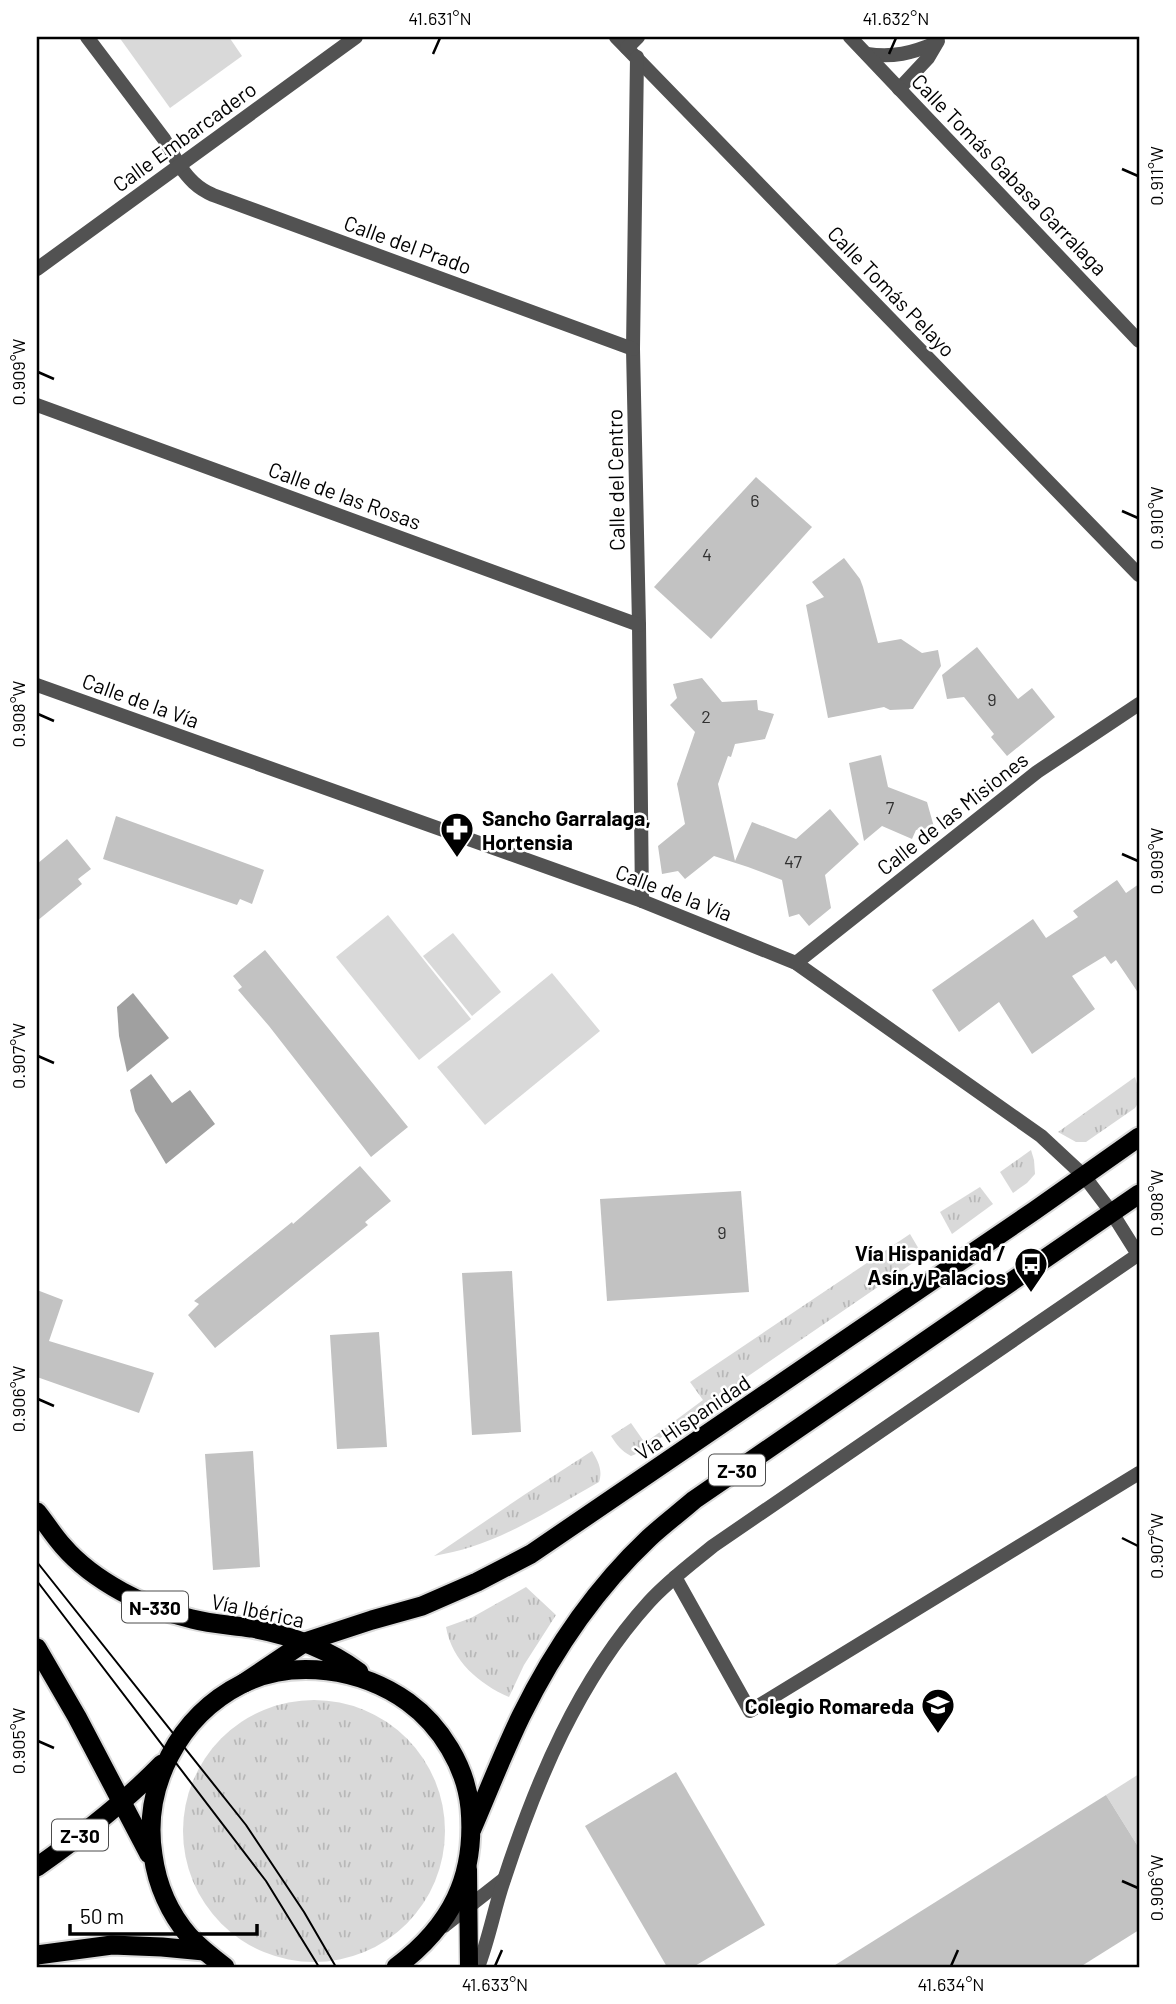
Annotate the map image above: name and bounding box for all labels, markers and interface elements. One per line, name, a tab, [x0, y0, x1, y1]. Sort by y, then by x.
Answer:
text: 41.631°N	[408, 7, 472, 29]
text: 41.632°N	[863, 7, 929, 29]
street label: Calle Tomás Gabasa Garralaga	[907, 68, 1113, 280]
street label: Calle Embarcadero	[107, 75, 261, 197]
text: 0.911°W	[1145, 146, 1167, 206]
street label: Calle del Prado	[341, 209, 475, 279]
street label: Calle Tomás Pelayo	[823, 220, 961, 362]
text: 0.909°W	[7, 338, 29, 405]
street label: Calle del Centro	[601, 409, 629, 551]
street label: Calle de las Rosas	[265, 456, 425, 534]
text: 0.910°W	[1145, 486, 1167, 550]
house number: 6	[750, 489, 760, 511]
house number: 4	[702, 543, 712, 565]
street label: Calle de la Vía	[79, 667, 203, 733]
text: 0.908°W	[7, 680, 29, 747]
house number: 9	[987, 688, 997, 710]
house number: 2	[701, 705, 711, 727]
street label: Calle de las Misiones	[872, 746, 1032, 880]
house number: 7	[886, 796, 895, 818]
place label: Sancho Garralaga, Hortensia	[482, 805, 651, 854]
pharmacy icon: Sancho Garralaga, Hortensia	[438, 810, 476, 859]
text: 0.909°W	[1145, 827, 1167, 894]
house number: 47	[784, 850, 802, 872]
street label: Calle de la Vía	[612, 858, 736, 926]
text: 0.907°W	[7, 1023, 29, 1089]
text: 0.908°W	[1145, 1169, 1167, 1236]
house number: 9	[717, 1221, 727, 1243]
place label: Vía Hispanidad / Asín y Palacios	[855, 1240, 1006, 1289]
bus stop icon: Vía Hispanidad / Asín y Palacios	[1012, 1245, 1050, 1294]
text: 0.906°W	[7, 1365, 29, 1432]
street label: Vía Hispanidad	[630, 1369, 754, 1465]
road number: Z-30	[709, 1454, 765, 1486]
text: 0.907°W	[1145, 1513, 1167, 1579]
street label: Vía Ibérica	[209, 1588, 307, 1632]
road number: N-330	[122, 1592, 188, 1623]
school or university icon: Colegio Romareda	[919, 1686, 957, 1735]
place label: Colegio Romareda	[745, 1693, 914, 1718]
text: 0.905°W	[7, 1707, 29, 1774]
road number: Z-30	[52, 1820, 108, 1851]
text: 0.906°W	[1145, 1854, 1167, 1921]
scale bar	[70, 1892, 257, 1936]
text: 50 m	[80, 1903, 124, 1928]
text: 41.633°N	[462, 1973, 528, 1995]
text: 41.634°N	[917, 1973, 985, 1995]

